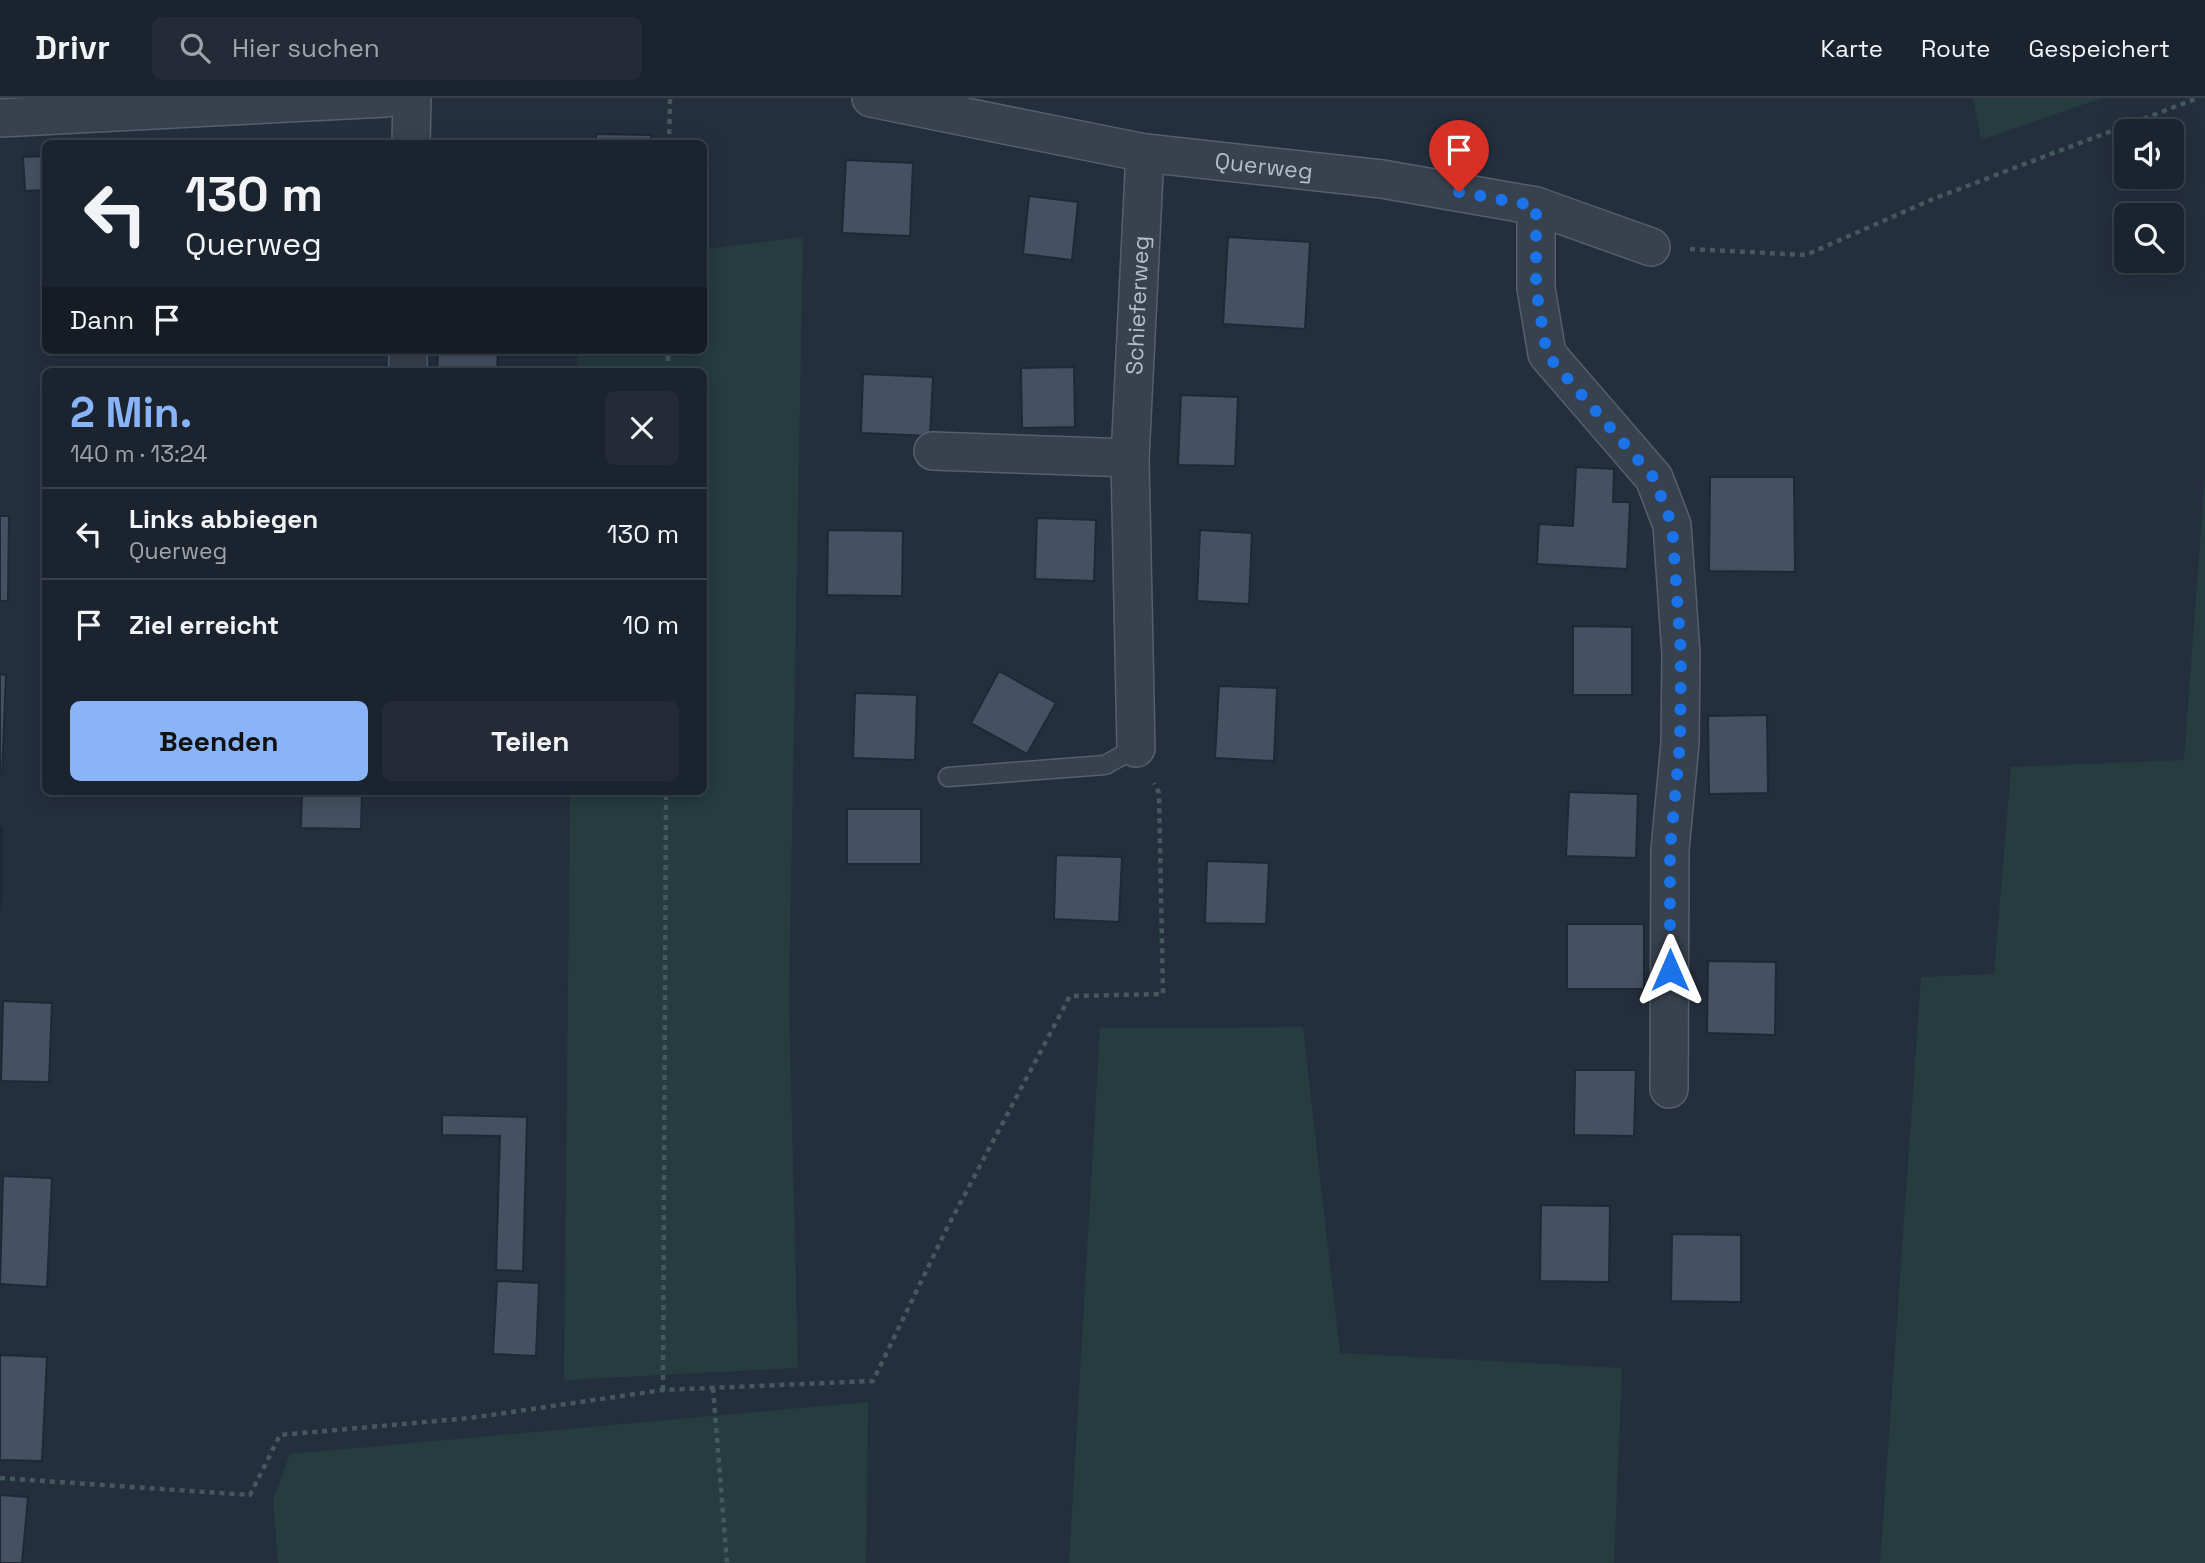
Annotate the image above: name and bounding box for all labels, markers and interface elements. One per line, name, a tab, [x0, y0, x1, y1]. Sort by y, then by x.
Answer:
search box	[152, 17, 642, 80]
text: Drivr	[35, 27, 110, 69]
icon: search	[176, 29, 214, 67]
text: Hier suchen	[232, 31, 380, 65]
text: Karte	[1821, 33, 1883, 64]
text: Route	[1921, 33, 1990, 64]
text: Gespeichert	[2028, 33, 2170, 64]
map controls	[2114, 119, 2184, 273]
button: sound	[2114, 119, 2184, 189]
pin	[1429, 120, 1489, 192]
icon: arrive	[1440, 131, 1478, 169]
street label: Querweg	[1213, 146, 1314, 186]
text: 130 m	[185, 163, 323, 225]
icon: left	[70, 168, 161, 259]
button: search	[2114, 203, 2184, 273]
text: Querweg	[185, 224, 322, 264]
street label: Schieferweg	[1119, 235, 1156, 376]
icon: arrive	[148, 301, 186, 339]
text: Dann	[70, 303, 134, 337]
text: 2 Min.	[70, 386, 192, 439]
button: close	[605, 391, 679, 465]
text: 140 m · 13:24	[70, 439, 207, 469]
text: Links abbiegen	[129, 502, 318, 536]
icon: left	[70, 515, 108, 553]
text: 130 m	[607, 517, 679, 551]
text: Querweg	[129, 536, 227, 566]
icon: arrive	[70, 606, 108, 644]
text: Ziel erreicht	[129, 608, 279, 642]
text: 10 m	[622, 608, 679, 642]
button: Beenden	[70, 701, 368, 781]
button: Teilen	[382, 701, 679, 781]
position arrow	[1633, 933, 1707, 1007]

